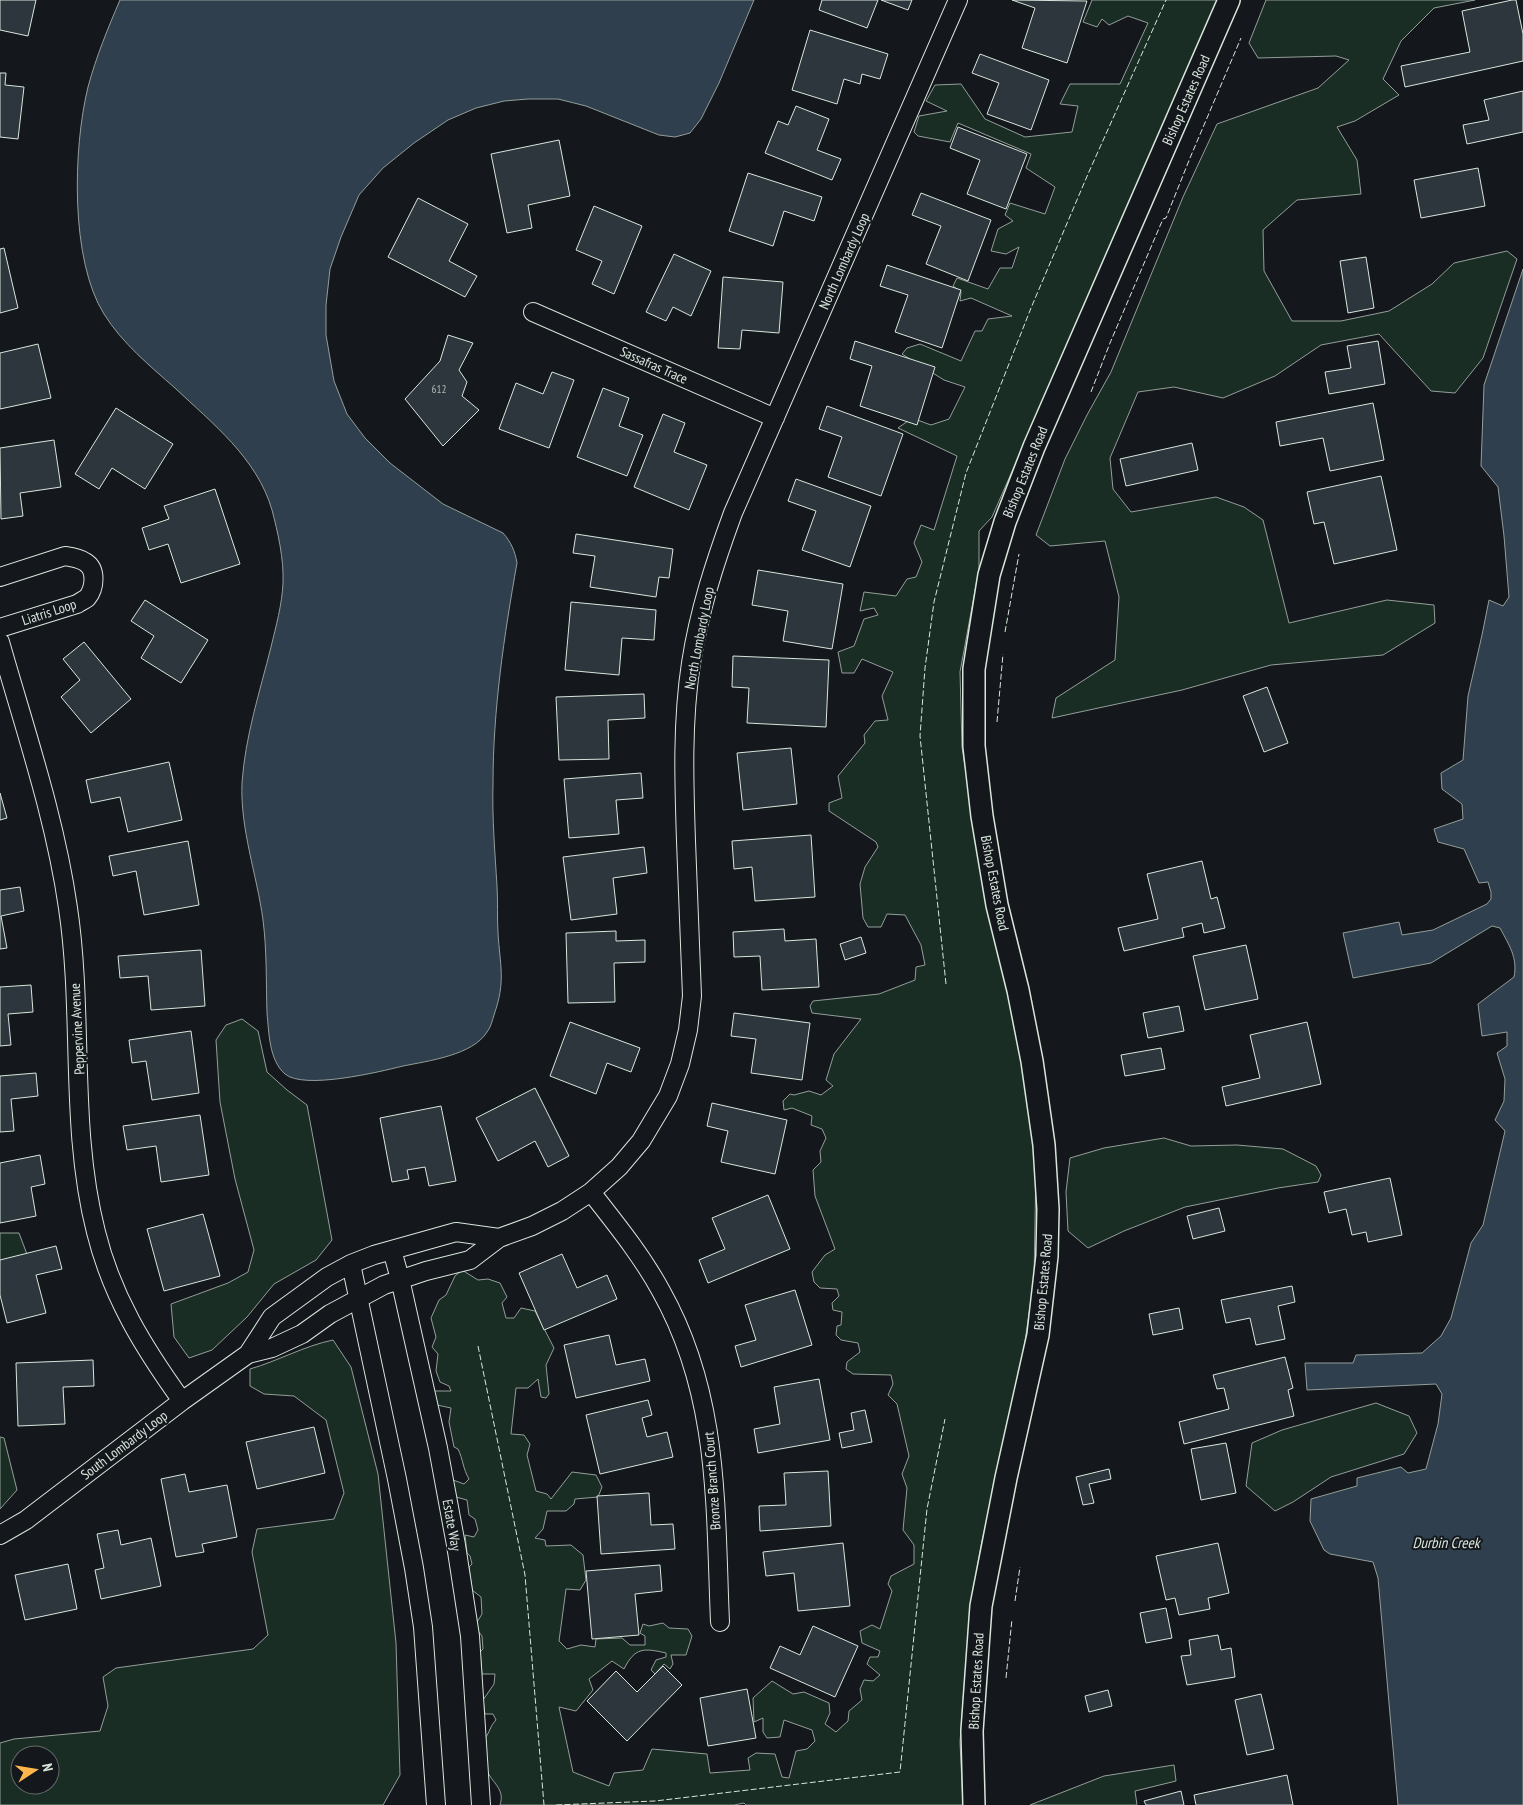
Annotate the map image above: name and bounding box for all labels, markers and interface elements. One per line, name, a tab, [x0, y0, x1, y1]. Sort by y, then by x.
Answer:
street label: Bishop Estates Road	[1158, 52, 1214, 148]
street label: North Lombardy Loop	[815, 210, 873, 312]
street label: Sassafras Trace	[617, 342, 691, 388]
house number: 612	[432, 382, 446, 396]
street label: Bishop Estates Road	[999, 424, 1051, 520]
street label: North Lombardy Loop	[680, 585, 718, 691]
street label: Liatris Loop	[19, 595, 79, 629]
street label: Bishop Estates Road	[977, 834, 1013, 932]
street label: Peppervine Avenue	[66, 982, 88, 1075]
street label: Bishop Estates Road	[1030, 1233, 1056, 1331]
street label: South Lombardy Loop	[77, 1406, 171, 1484]
street label: Bronze Branch Court	[700, 1431, 724, 1531]
street label: Estate Way	[439, 1498, 466, 1553]
water label: Durbin Creek	[1413, 1533, 1482, 1552]
street label: Bishop Estates Road	[964, 1632, 988, 1730]
north arrow	[10, 1745, 60, 1795]
text: N	[38, 1762, 57, 1773]

